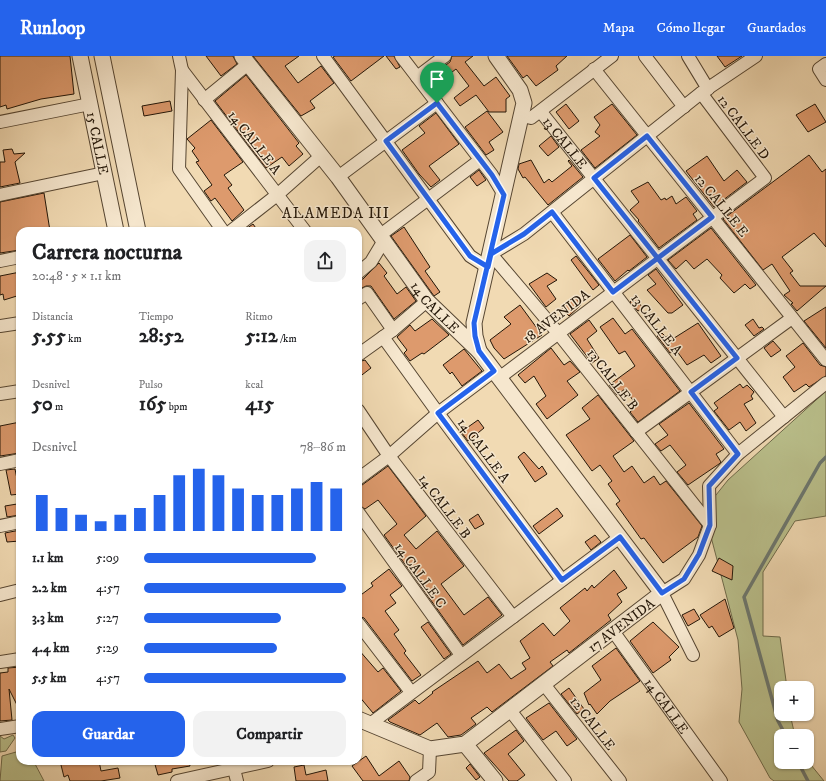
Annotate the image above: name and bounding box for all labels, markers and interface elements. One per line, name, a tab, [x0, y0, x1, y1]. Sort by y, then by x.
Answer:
text: Runloop	[20, 17, 85, 40]
text: Mapa	[603, 19, 634, 37]
text: Cómo llegar	[656, 19, 725, 37]
text: Guardados	[747, 19, 806, 37]
pin	[420, 62, 454, 103]
icon: arrive	[426, 68, 448, 90]
street label: 12 CALLE D	[713, 92, 773, 164]
street label: 14 CALLE A	[224, 107, 285, 179]
street label: 15 CALLE	[82, 111, 112, 176]
street label: 13 CALLE	[538, 113, 591, 173]
street label: 12 CALLE E	[690, 170, 752, 241]
district label: ALAMEDA III	[282, 204, 390, 223]
text: Carrera nocturna	[32, 239, 182, 266]
button: share	[304, 240, 346, 282]
text: 20:48 · 5 × 1.1 km	[32, 268, 121, 284]
street label: 14 CALLE	[406, 278, 463, 338]
street label: 18 AVENIDA	[520, 285, 594, 348]
street label: 13 CALLE A	[626, 290, 687, 360]
text: Distancia	[32, 310, 73, 324]
text: Tiempo	[139, 310, 173, 324]
text: Ritmo	[245, 310, 273, 324]
text: 5.55	[32, 324, 66, 349]
text: 28:52	[139, 324, 183, 349]
text: 5:12	[245, 324, 278, 349]
text: km	[66, 332, 82, 346]
text: /km	[278, 332, 297, 346]
street label: 13 CALLE B	[582, 345, 642, 414]
text: Desnivel	[32, 378, 70, 392]
text: Pulso	[139, 378, 163, 392]
text: kcal	[245, 378, 263, 392]
text: 50	[32, 392, 53, 417]
text: 165	[139, 392, 166, 417]
text: 415	[245, 392, 274, 417]
text: m	[53, 400, 63, 414]
text: bpm	[166, 400, 188, 414]
street label: 14 CALLE A	[453, 415, 514, 487]
text: Desnivel	[32, 439, 77, 455]
text: 78–86 m	[300, 439, 346, 455]
street label: 14 CALLE B	[414, 471, 474, 543]
street label: 14 CALLE C	[390, 539, 450, 612]
text: 1.1 km	[32, 550, 64, 566]
text: 5:09	[96, 550, 119, 566]
text: 2.2 km	[32, 580, 67, 596]
text: 4:57	[96, 580, 120, 596]
street label: 17 AVENIDA	[585, 594, 660, 657]
text: 3.3 km	[32, 610, 64, 626]
text: 5:27	[96, 610, 119, 626]
text: 4.4 km	[32, 640, 70, 656]
text: 5:29	[96, 640, 119, 656]
text: 5.5 km	[32, 670, 66, 686]
text: 4:57	[96, 670, 120, 686]
street label: 14 CALLE	[640, 675, 692, 738]
map controls	[774, 681, 814, 769]
button: +	[774, 681, 814, 721]
street label: 12 CALLE	[566, 693, 619, 754]
button: Guardar	[32, 711, 185, 757]
button: Compartir	[193, 711, 346, 757]
button: −	[774, 729, 814, 769]

